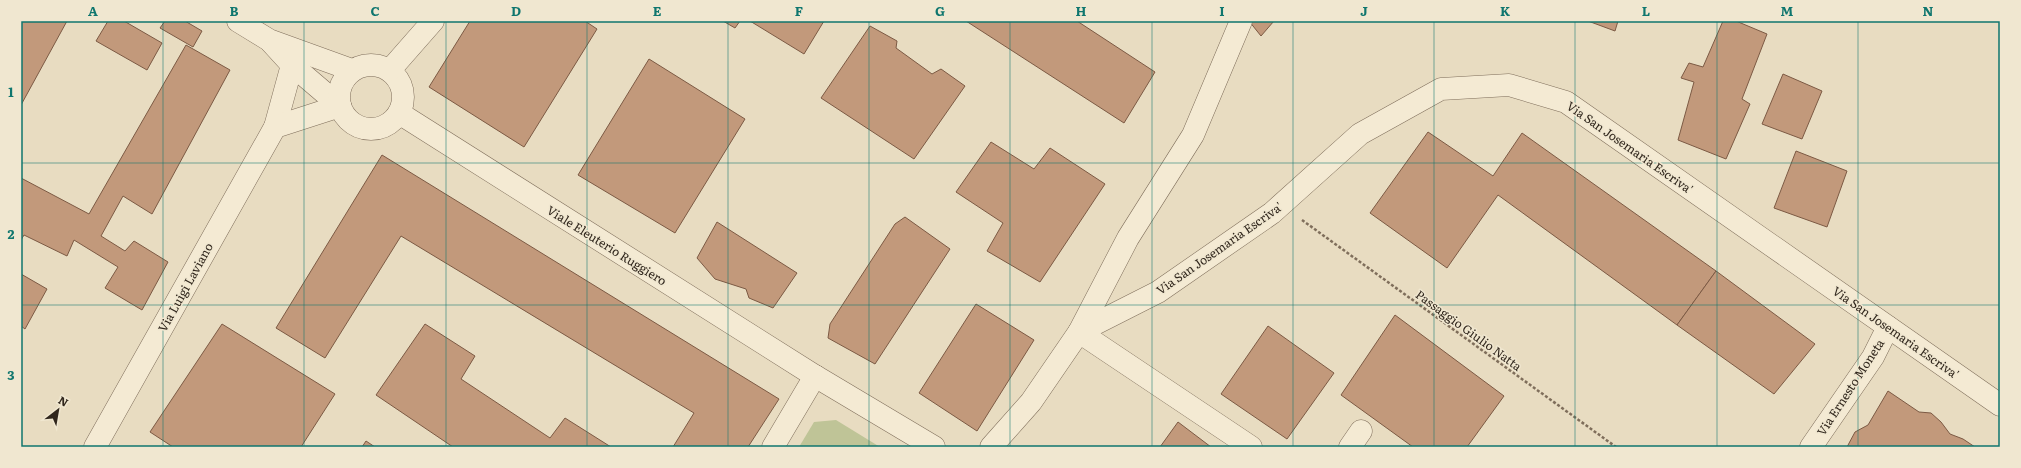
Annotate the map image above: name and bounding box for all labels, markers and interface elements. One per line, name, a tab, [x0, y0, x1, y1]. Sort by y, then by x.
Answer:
text: A	[88, 1, 98, 20]
text: B	[230, 1, 239, 20]
text: C	[370, 1, 380, 20]
text: D	[511, 1, 521, 20]
text: E	[653, 1, 662, 20]
text: F	[795, 1, 803, 20]
text: G	[935, 1, 945, 20]
text: H	[1076, 1, 1087, 20]
text: I	[1219, 1, 1225, 20]
text: J	[1360, 1, 1368, 20]
text: K	[1500, 1, 1511, 20]
text: L	[1642, 1, 1650, 20]
text: M	[1781, 1, 1794, 20]
text: N	[1923, 1, 1934, 20]
text: 1	[8, 82, 14, 101]
street label: Via San Josemaria Escriva'	[1563, 96, 1697, 198]
street label: Via San Josemaria Escriva'	[1152, 197, 1286, 299]
street label: Viale Eleuterio Ruggiero	[544, 201, 670, 289]
text: 2	[8, 224, 15, 243]
street label: Via Luigi Laviano	[153, 239, 217, 335]
street label: Via San Josemaria Escriva'	[1829, 281, 1963, 383]
street label: Passaggio Giulio Natta	[1412, 285, 1526, 375]
street label: Via Ernesto Moneta	[1812, 335, 1888, 439]
text: 3	[7, 365, 15, 384]
north arrow	[38, 390, 78, 430]
text: N	[56, 391, 72, 410]

